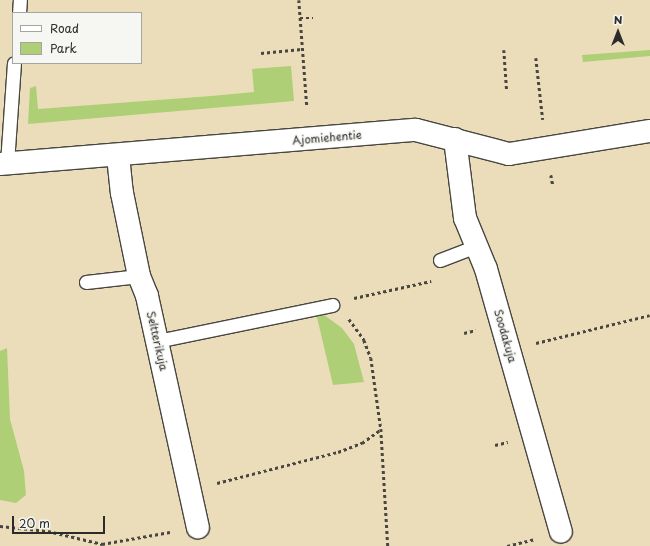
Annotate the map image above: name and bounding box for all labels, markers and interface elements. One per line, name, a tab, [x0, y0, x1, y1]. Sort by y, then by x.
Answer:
text: N	[614, 11, 622, 28]
legend	[12, 12, 142, 64]
north arrow	[598, 12, 638, 52]
text: Road	[50, 19, 79, 37]
text: Park	[50, 39, 77, 57]
street label: Ajomiehentie	[292, 128, 362, 148]
street label: Soodakuja	[491, 308, 519, 364]
street label: Seltterikuja	[144, 310, 170, 372]
scale bar	[14, 508, 107, 534]
text: 20 m	[19, 514, 50, 532]

